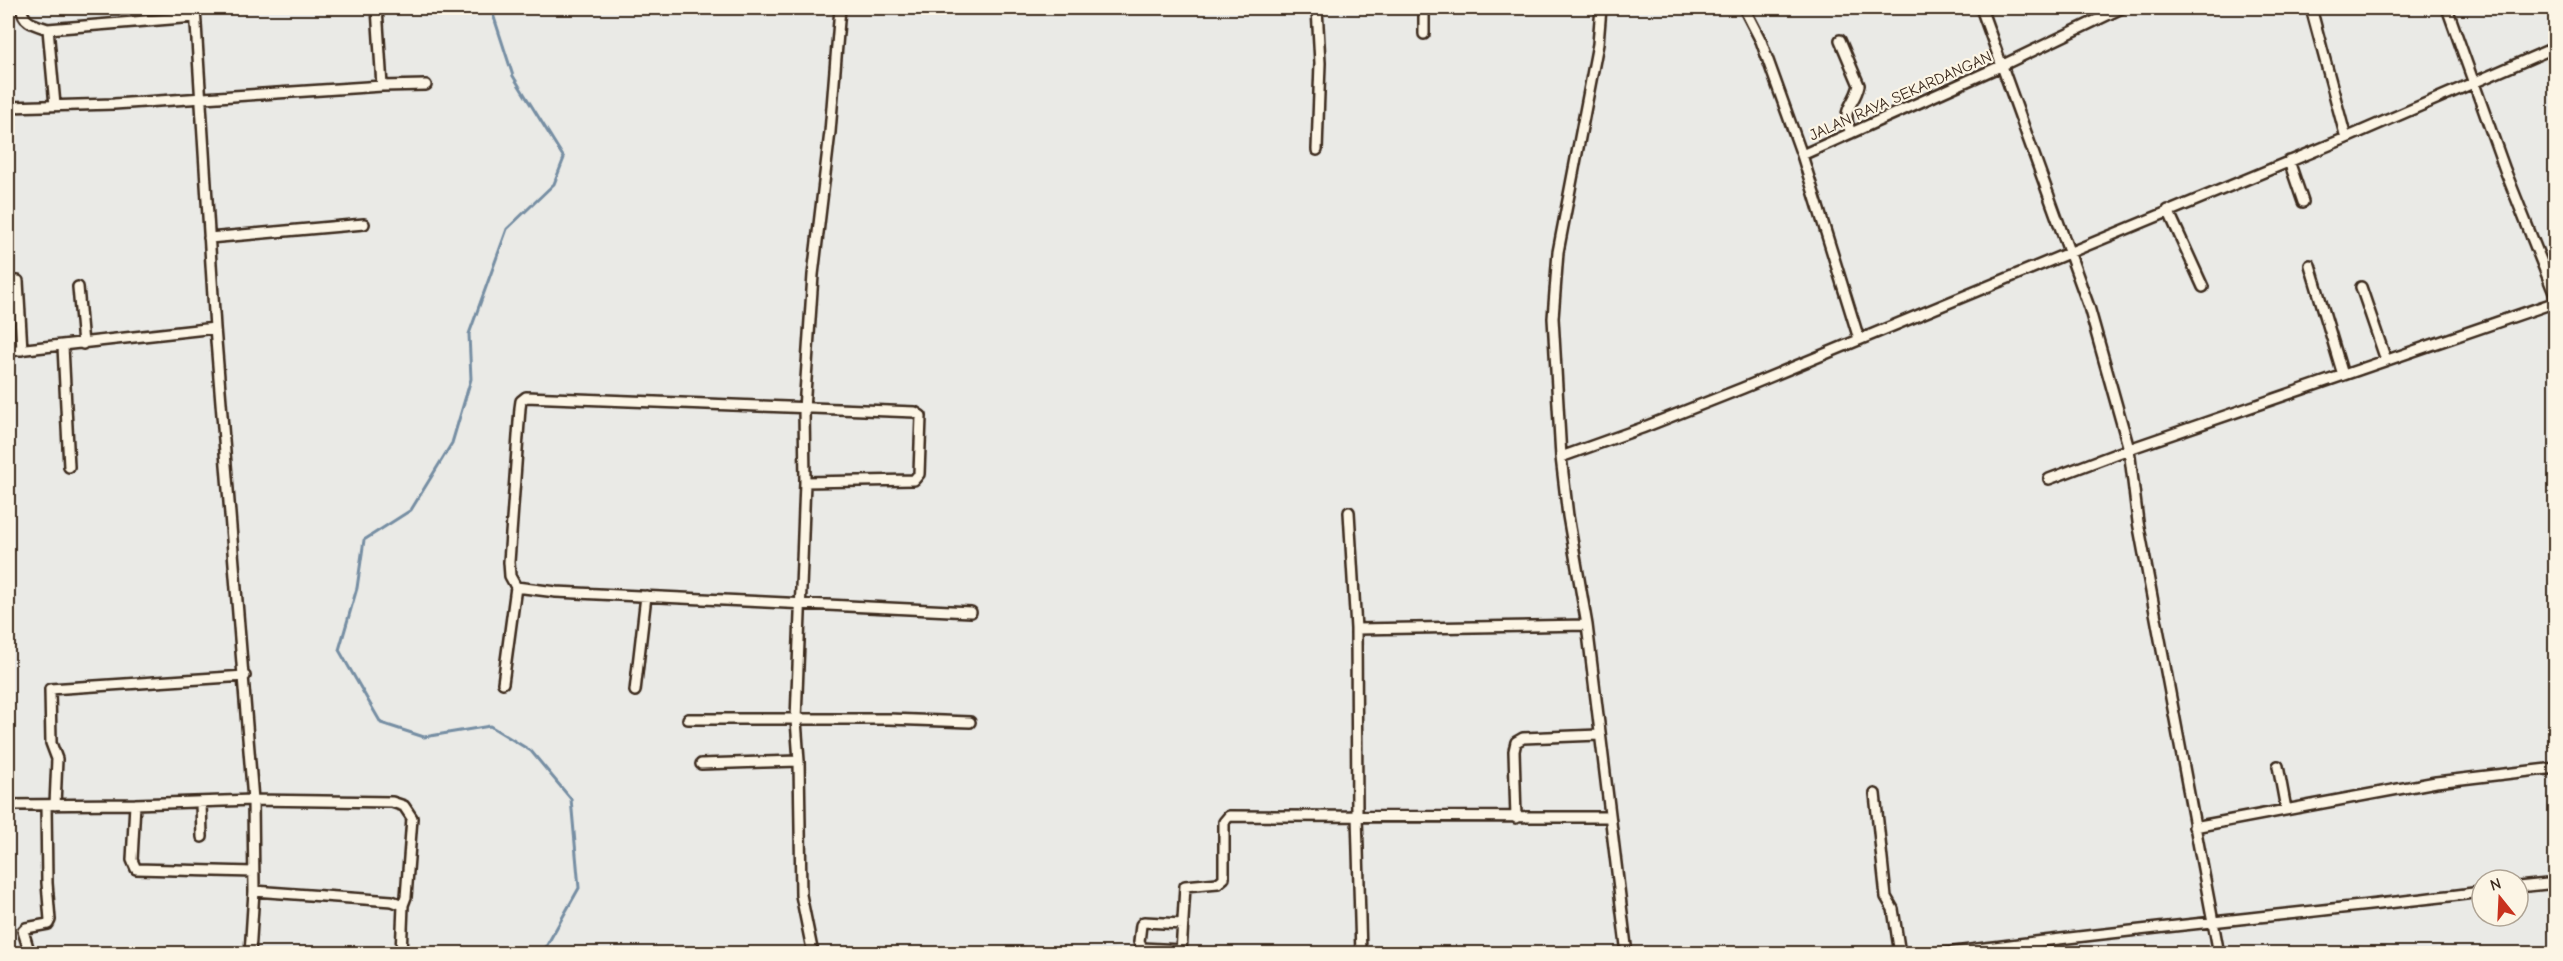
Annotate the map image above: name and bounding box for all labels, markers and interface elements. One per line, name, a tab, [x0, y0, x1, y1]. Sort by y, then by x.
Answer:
street label: JALAN RAYA SEKARDANGAN	[1806, 47, 1994, 144]
north arrow	[2470, 868, 2530, 928]
text: N	[2488, 875, 2503, 895]

